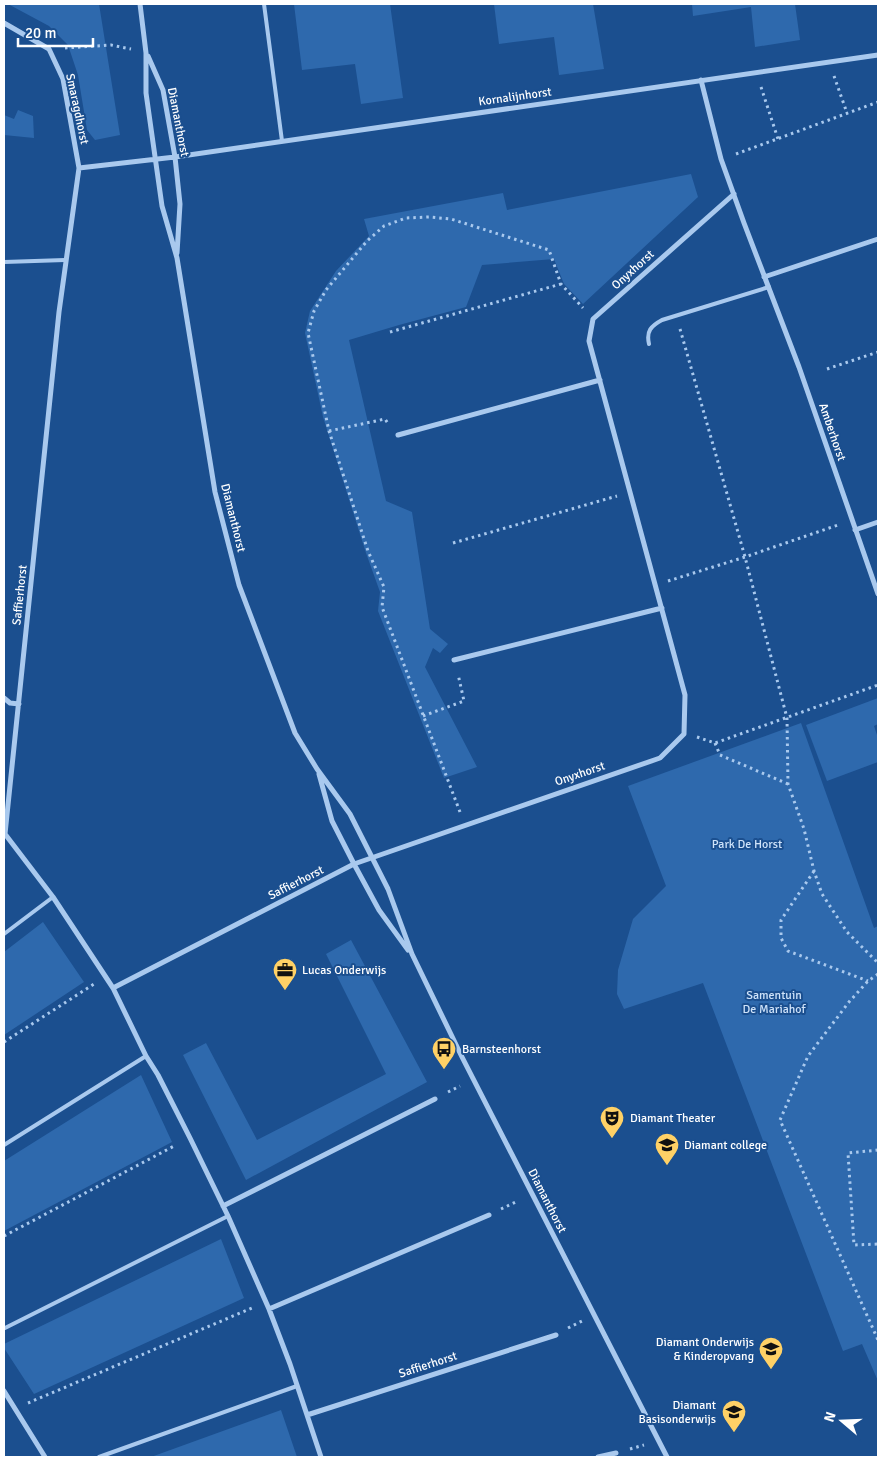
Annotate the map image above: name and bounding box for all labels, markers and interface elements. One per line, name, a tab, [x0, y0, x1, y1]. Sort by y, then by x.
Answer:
scale bar	[18, 15, 92, 47]
text: 20 m	[25, 24, 56, 42]
street label: Smaragdhorst	[62, 72, 92, 146]
street label: Kornalijnhorst	[478, 84, 552, 110]
street label: Diamanthorst	[164, 86, 192, 158]
street label: Onyxhorst	[609, 247, 657, 293]
street label: Amberhorst	[815, 401, 849, 463]
street label: Diamanthorst	[217, 482, 249, 554]
street label: Saffierhorst	[9, 564, 31, 626]
street label: Onyxhorst	[553, 758, 607, 790]
park label: Park De Horst	[712, 837, 782, 852]
street label: Saffierhorst	[266, 863, 326, 903]
office icon: Lucas Onderwijs	[272, 957, 298, 991]
place label: Lucas Onderwijs	[302, 963, 386, 978]
park label: Samentuin De Mariahof	[743, 988, 806, 1017]
bus stop icon: Barnsteenhorst	[431, 1036, 457, 1070]
place label: Barnsteenhorst	[462, 1042, 541, 1057]
theatre icon: Diamant Theater	[599, 1105, 625, 1139]
place label: Diamant Theater	[630, 1111, 716, 1126]
school or university icon: Diamant college	[654, 1132, 680, 1166]
place label: Diamant college	[684, 1138, 767, 1153]
street label: Diamanthorst	[524, 1166, 570, 1236]
place label: Diamant Onderwijs & Kinderopvang	[656, 1335, 754, 1364]
school or university icon: Diamant Onderwijs & Kinderopvang	[758, 1336, 784, 1370]
street label: Saffierhorst	[397, 1349, 459, 1381]
north arrow	[817, 1396, 867, 1446]
place label: Diamant Basisonderwijs	[638, 1398, 716, 1427]
school or university icon: Diamant Basisonderwijs	[721, 1399, 747, 1433]
text: N	[821, 1410, 840, 1424]

